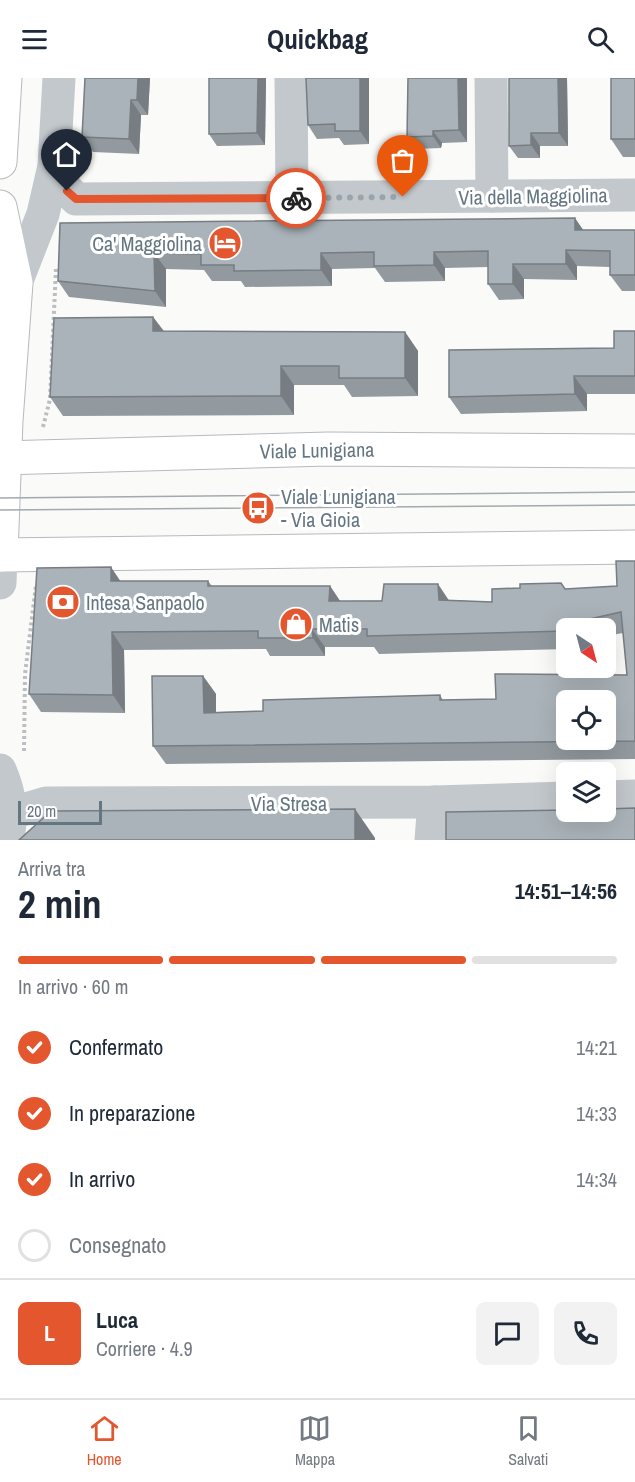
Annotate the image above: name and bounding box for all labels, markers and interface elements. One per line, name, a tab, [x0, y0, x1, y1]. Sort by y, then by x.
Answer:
text: Quickbag	[267, 21, 368, 57]
icon: menu	[18, 23, 51, 56]
icon: search	[584, 23, 617, 56]
pin	[41, 129, 92, 191]
pin	[377, 135, 428, 197]
icon: home	[50, 138, 83, 171]
icon: bag	[386, 144, 419, 177]
courier	[266, 168, 326, 228]
street label: Via della Maggiolina	[458, 181, 608, 211]
icon: bike	[280, 182, 313, 215]
hotel icon: Ca' Maggiolina	[207, 225, 243, 261]
place label: Ca' Maggiolina	[92, 230, 202, 257]
street label: Viale Lunigiana	[259, 436, 375, 464]
place label: Viale Lunigiana - Via Gioia	[281, 483, 396, 533]
bus stop icon: Viale Lunigiana - Via Gioia	[240, 490, 276, 526]
bank icon: Intesa Sanpaolo	[45, 584, 81, 620]
place label: Intesa Sanpaolo	[86, 589, 205, 616]
shop icon: Matis	[278, 606, 314, 642]
place label: Matis	[319, 611, 359, 638]
north arrow	[556, 618, 616, 678]
map controls	[556, 618, 616, 822]
button: locate	[556, 690, 616, 750]
button: layers	[556, 762, 616, 822]
street label: Via Stresa	[251, 790, 327, 817]
scale bar	[18, 798, 102, 826]
text: 20 m	[27, 800, 56, 822]
text: Arriva tra	[18, 855, 85, 882]
text: 14:51–14:56	[515, 876, 617, 906]
text: 2 min	[18, 878, 102, 930]
text: In arrivo · 60 m	[18, 973, 128, 1000]
icon: check	[18, 1031, 51, 1064]
text: Confermato	[69, 1032, 163, 1062]
text: 14:21	[576, 1034, 617, 1061]
icon: check	[18, 1097, 51, 1130]
text: In preparazione	[69, 1098, 195, 1128]
text: 14:33	[576, 1100, 617, 1127]
icon: check	[18, 1163, 51, 1196]
text: In arrivo	[69, 1164, 135, 1194]
text: 14:34	[576, 1166, 617, 1193]
text: Consegnato	[69, 1230, 166, 1260]
button: chat	[476, 1302, 539, 1365]
button: phone	[554, 1302, 617, 1365]
text: Luca	[96, 1305, 138, 1335]
text: L	[44, 1318, 55, 1348]
text: Corriere · 4.9	[96, 1335, 193, 1362]
tab: Home	[87, 1412, 122, 1470]
tab: Mappa	[295, 1412, 335, 1470]
tab: Salvati	[508, 1412, 548, 1470]

